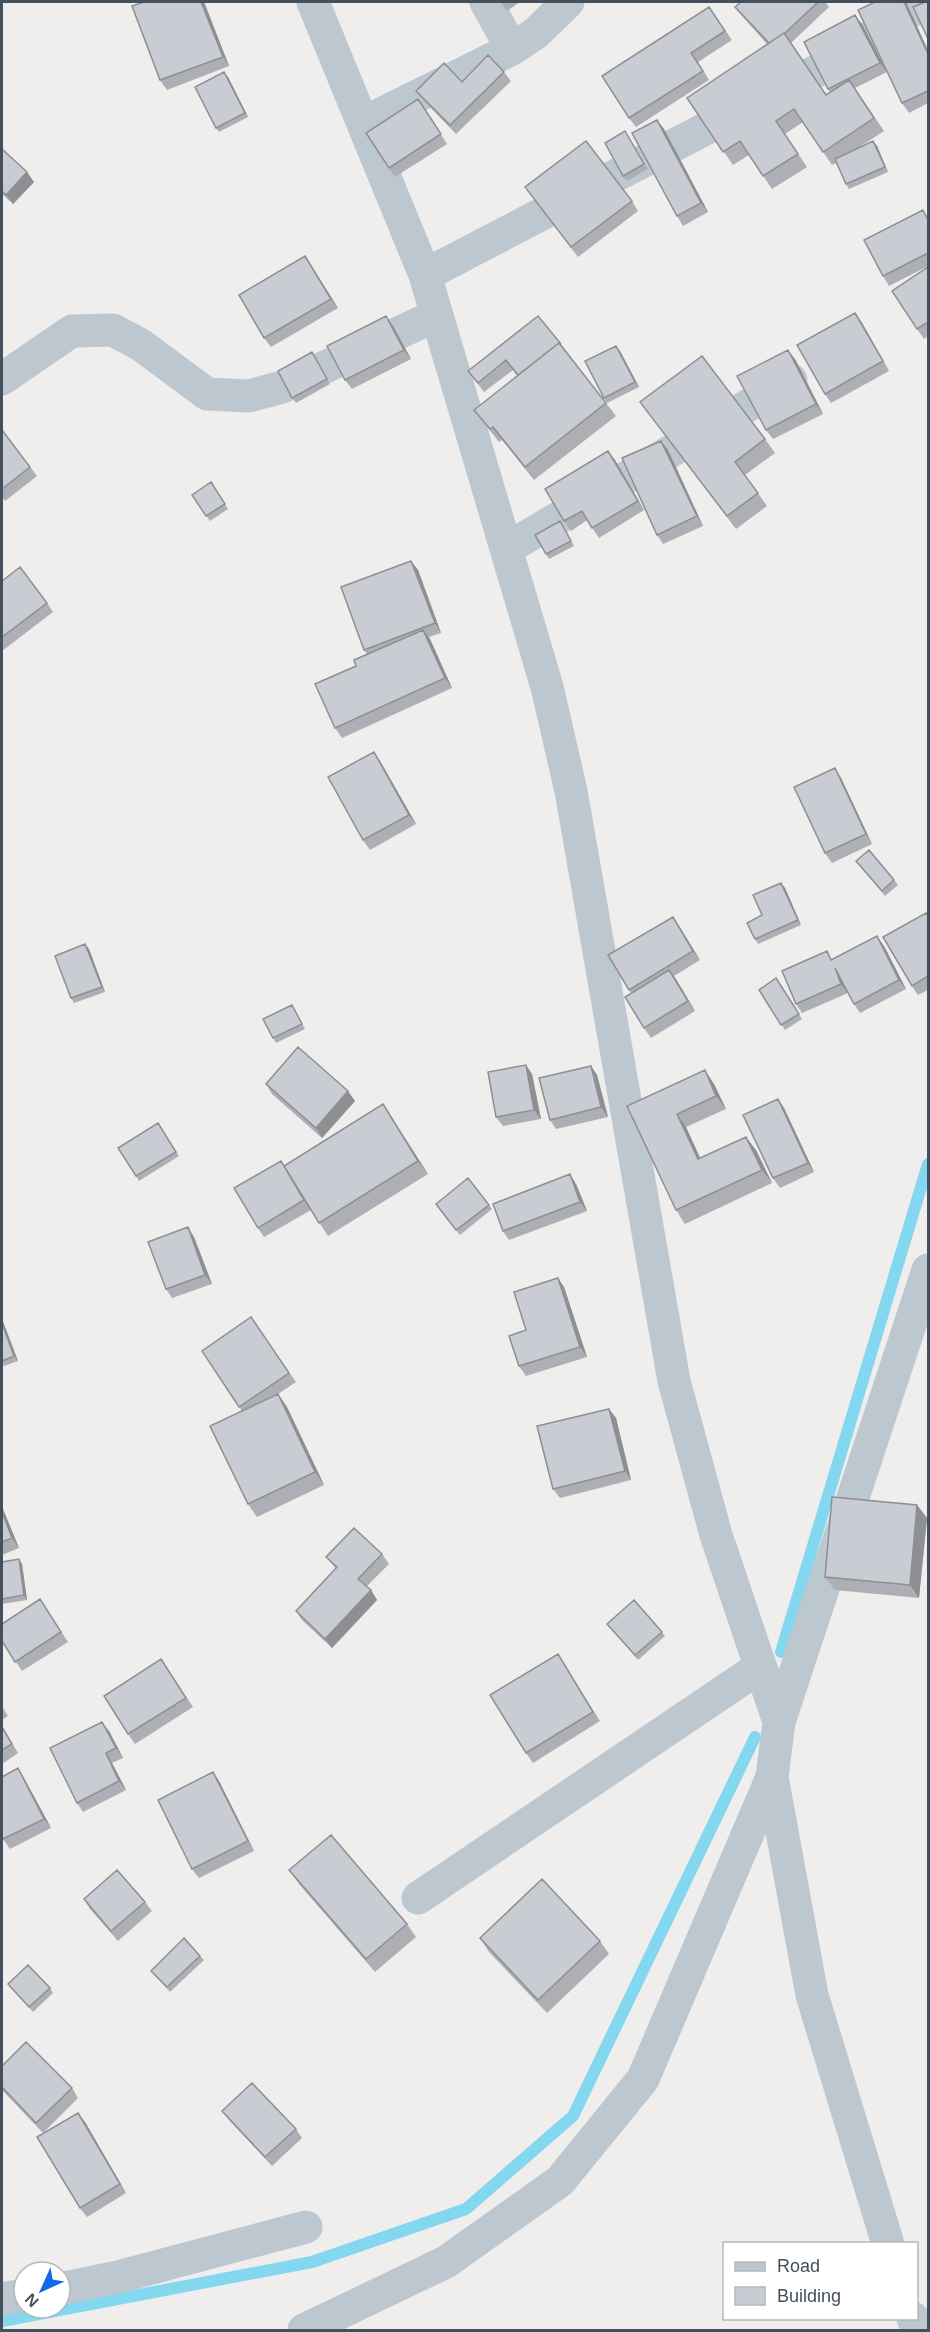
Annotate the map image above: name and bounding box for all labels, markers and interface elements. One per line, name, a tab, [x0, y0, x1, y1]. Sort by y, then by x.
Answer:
legend	[723, 2242, 918, 2320]
text: Road	[777, 2256, 820, 2276]
north arrow	[12, 2260, 72, 2320]
text: Building	[777, 2286, 841, 2306]
text: N	[22, 2290, 42, 2310]

